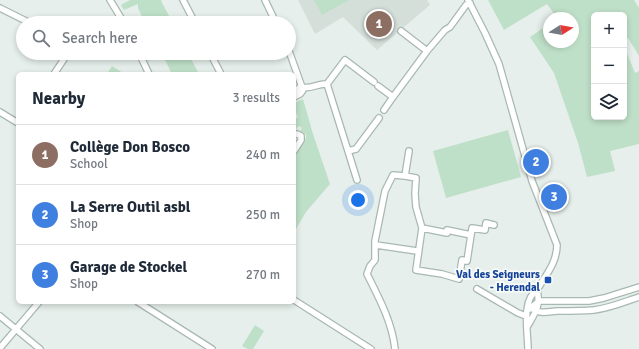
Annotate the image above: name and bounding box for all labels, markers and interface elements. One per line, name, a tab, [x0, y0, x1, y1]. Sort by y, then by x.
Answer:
pin: 1	[366, 9, 392, 39]
north arrow	[543, 12, 579, 48]
map controls	[591, 12, 627, 120]
button: +	[591, 12, 627, 48]
search box	[16, 16, 296, 60]
icon: search	[30, 27, 52, 49]
text: Search here	[62, 29, 138, 47]
button: −	[591, 48, 627, 84]
button: layers	[591, 84, 627, 120]
text: Nearby	[32, 88, 85, 109]
text: 3 results	[232, 90, 280, 106]
text: Collège Don Bosco	[70, 138, 190, 156]
text: 1	[41, 147, 49, 163]
text: 240 m	[246, 147, 280, 163]
pin: 2	[523, 147, 549, 177]
text: School	[70, 156, 108, 172]
pin: 3	[541, 182, 567, 212]
your location	[348, 190, 368, 210]
text: La Serre Outil asbl	[70, 198, 190, 216]
text: 2	[41, 207, 49, 223]
text: 250 m	[246, 207, 280, 223]
text: Shop	[70, 216, 98, 232]
text: Garage de Stockel	[70, 258, 187, 276]
text: 3	[41, 267, 49, 283]
text: 270 m	[246, 267, 280, 283]
place label: Val des Seigneurs - Herendal	[456, 268, 541, 294]
marker: Val des Seigneurs - Herendal	[543, 275, 553, 285]
text: Shop	[70, 276, 98, 292]

